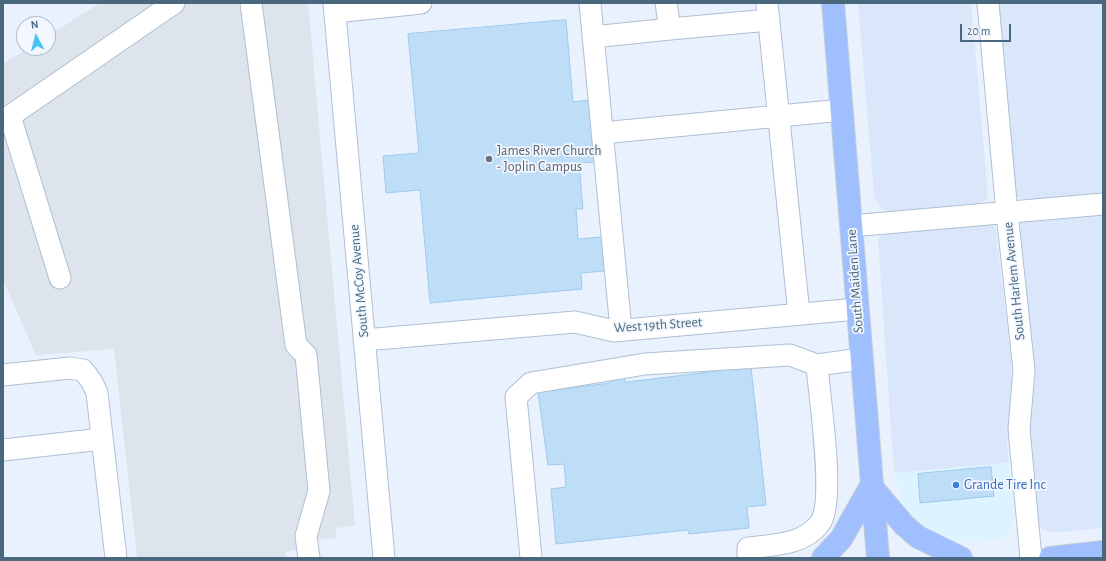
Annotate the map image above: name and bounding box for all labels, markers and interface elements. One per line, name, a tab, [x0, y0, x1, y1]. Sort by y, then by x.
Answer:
north arrow	[16, 16, 56, 56]
scale bar	[962, 16, 1013, 42]
text: N	[30, 19, 39, 31]
text: 20 m	[967, 25, 990, 37]
place label: James River Church - Joplin Campus	[497, 143, 601, 176]
marker: James River Church - Joplin Campus	[484, 154, 494, 164]
street label: South Harlem Avenue	[999, 221, 1029, 341]
street label: South McCoy Avenue	[346, 224, 372, 338]
street label: South Maiden Lane	[843, 228, 867, 334]
street label: West 19th Street	[613, 314, 703, 336]
place label: Grande Tire Inc	[964, 477, 1046, 493]
marker: Grande Tire Inc	[951, 480, 961, 490]

